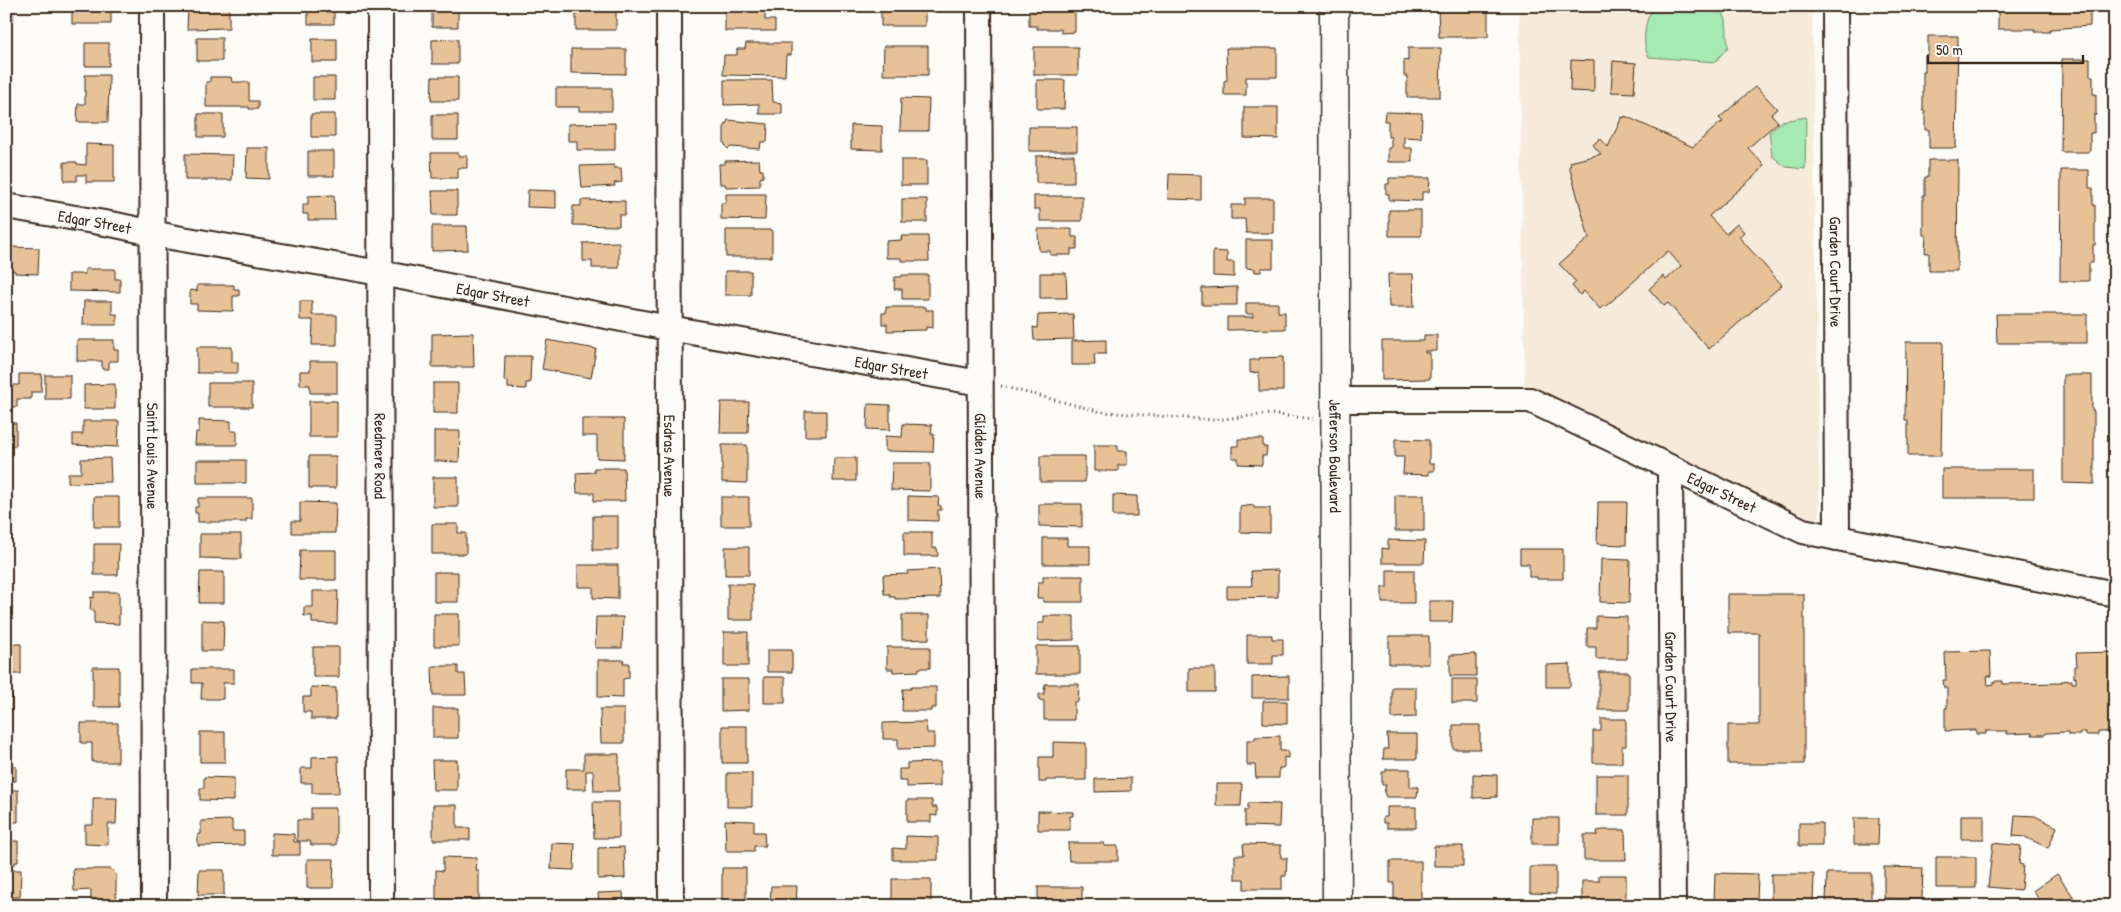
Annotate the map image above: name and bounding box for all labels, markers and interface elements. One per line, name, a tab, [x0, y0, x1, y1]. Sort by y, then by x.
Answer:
scale bar	[1928, 32, 2084, 64]
text: 50 m	[1936, 39, 1963, 60]
street label: Edgar Street	[56, 204, 134, 239]
street label: Garden Court Drive	[1825, 217, 1847, 328]
street label: Edgar Street	[455, 277, 532, 312]
street label: Edgar Street	[853, 350, 930, 385]
street label: Jefferson Boulevard	[1324, 399, 1347, 513]
street label: Saint Louis Avenue	[142, 403, 164, 510]
street label: Reedmere Road	[369, 413, 392, 499]
street label: Glidden Avenue	[970, 413, 992, 500]
street label: Esdras Avenue	[659, 415, 681, 498]
street label: Edgar Street	[1684, 466, 1761, 518]
street label: Garden Court Drive	[1660, 631, 1683, 743]

